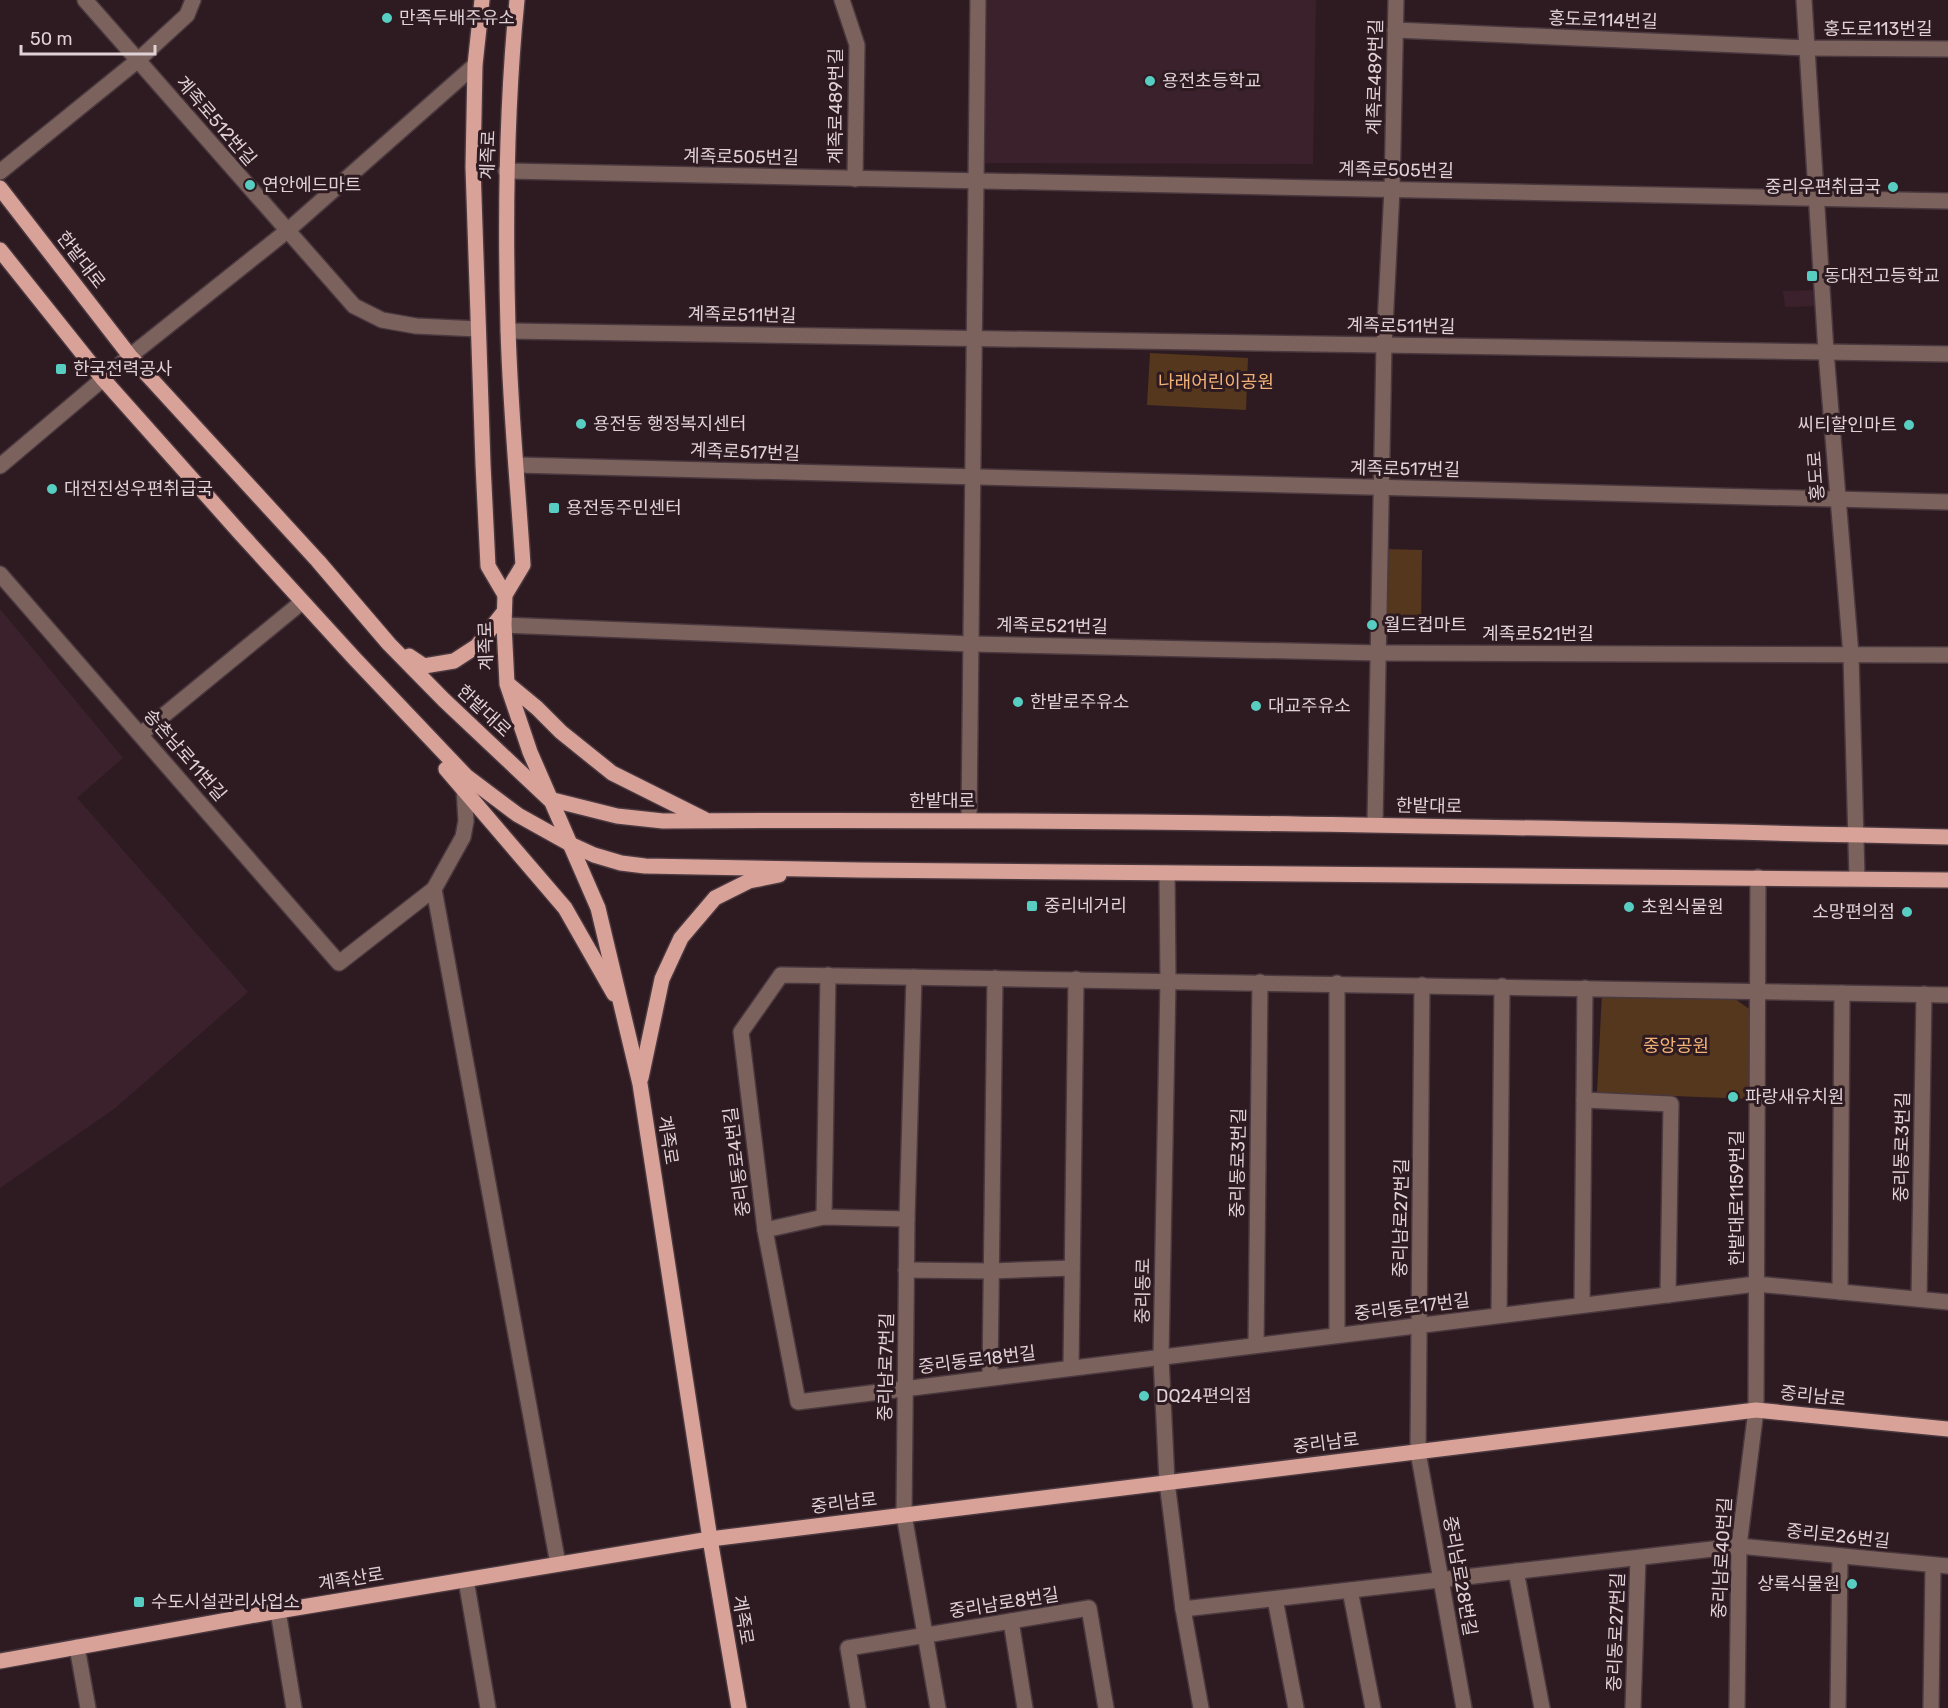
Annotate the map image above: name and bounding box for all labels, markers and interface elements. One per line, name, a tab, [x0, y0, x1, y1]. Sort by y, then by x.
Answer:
place label: 만족두배주유소	[399, 7, 515, 29]
street label: 홍도로114번길	[1548, 7, 1658, 33]
marker: 만족두배주유소	[380, 11, 394, 25]
scale bar	[21, 18, 154, 56]
street label: 홍도로113번길	[1823, 18, 1933, 40]
street label: 계족로489번길	[1363, 19, 1387, 135]
text: 50 m	[30, 28, 73, 50]
street label: 계족로489번길	[825, 48, 847, 164]
place label: 용전초등학교	[1162, 70, 1261, 92]
street label: 계족로512번길	[171, 72, 261, 170]
marker: 용전초등학교	[1143, 74, 1157, 88]
street label: 계족로	[476, 130, 500, 180]
street label: 계족로505번길	[683, 145, 799, 169]
street label: 계족로505번길	[1338, 158, 1454, 182]
place label: 연안에드마트	[262, 174, 361, 196]
place label: 중리우편취급국	[1765, 176, 1881, 198]
marker: 연안에드마트	[243, 178, 257, 192]
marker: 중리우편취급국	[1886, 180, 1900, 194]
street label: 한밭대로	[52, 227, 110, 293]
place label: 동대전고등학교	[1824, 265, 1940, 287]
marker: 동대전고등학교	[1805, 269, 1819, 283]
street label: 계족로511번길	[688, 303, 796, 327]
street label: 계족로511번길	[1347, 314, 1455, 338]
place label: 한국전력공사	[73, 358, 173, 380]
marker: 한국전력공사	[54, 362, 68, 376]
park label: 나래어린이공원	[1158, 371, 1274, 393]
place label: 용전동 행정복지센터	[593, 413, 746, 435]
place label: 씨티할인마트	[1798, 414, 1897, 436]
marker: 용전동 행정복지센터	[574, 417, 588, 431]
marker: 씨티할인마트	[1902, 418, 1916, 432]
street label: 계족로517번길	[690, 439, 800, 465]
street label: 홍도로	[1803, 450, 1829, 502]
street label: 계족로517번길	[1350, 457, 1460, 481]
place label: 대전진성우편취급국	[64, 478, 213, 500]
marker: 대전진성우편취급국	[45, 482, 59, 496]
place label: 용전동주민센터	[566, 497, 682, 519]
marker: 용전동주민센터	[547, 501, 561, 515]
street label: 계족로521번길	[996, 614, 1108, 638]
place label: 월드컵마트	[1384, 614, 1467, 636]
marker: 월드컵마트	[1365, 618, 1379, 632]
street label: 계족로	[474, 621, 498, 671]
street label: 계족로521번길	[1482, 623, 1594, 645]
street label: 한밭대로	[452, 680, 516, 742]
place label: 한밭로주유소	[1030, 691, 1129, 713]
marker: 한밭로주유소	[1011, 695, 1025, 709]
place label: 대교주유소	[1268, 695, 1351, 717]
marker: 대교주유소	[1249, 699, 1263, 713]
street label: 송촌남로11번길	[139, 704, 231, 806]
street label: 한밭대로	[909, 790, 975, 812]
street label: 한밭대로	[1396, 794, 1462, 818]
place label: 중리네거리	[1044, 895, 1127, 917]
place label: 초원식물원	[1641, 896, 1724, 918]
marker: 중리네거리	[1025, 899, 1039, 913]
marker: 초원식물원	[1622, 900, 1636, 914]
place label: 소망편의점	[1812, 901, 1895, 923]
marker: 소망편의점	[1900, 905, 1914, 919]
park label: 중앙공원	[1643, 1035, 1709, 1057]
place label: 파랑새유치원	[1745, 1086, 1844, 1108]
marker: 파랑새유치원	[1726, 1090, 1740, 1104]
street label: 중리동로3번길	[1890, 1092, 1914, 1202]
street label: 중리동로4번길	[719, 1106, 755, 1218]
street label: 중리동로3번길	[1226, 1108, 1250, 1218]
street label: 계족로	[653, 1114, 683, 1166]
street label: 한밭대로1159번길	[1726, 1130, 1748, 1266]
street label: 중리남로27번길	[1389, 1158, 1413, 1278]
street label: 중리동로	[1131, 1258, 1155, 1324]
street label: 중리동로17번길	[1353, 1289, 1471, 1325]
street label: 중리남로7번길	[874, 1313, 898, 1421]
street label: 중리동로18번길	[917, 1342, 1037, 1378]
street label: 중리남로	[1779, 1382, 1847, 1410]
place label: DQ24편의점	[1156, 1385, 1252, 1407]
marker: DQ24편의점	[1137, 1389, 1151, 1403]
street label: 중리남로	[1292, 1428, 1360, 1458]
street label: 중리남로	[810, 1488, 878, 1518]
street label: 중리남로40번길	[1708, 1497, 1736, 1619]
street label: 중리남로28번길	[1439, 1514, 1481, 1638]
street label: 중리로26번길	[1785, 1520, 1891, 1552]
street label: 계족산로	[317, 1563, 385, 1595]
street label: 중리동로27번길	[1603, 1572, 1629, 1692]
place label: 상록식물원	[1757, 1573, 1840, 1595]
marker: 상록식물원	[1845, 1577, 1859, 1591]
street label: 중리남로8번길	[948, 1583, 1060, 1623]
place label: 수도시설관리사업소	[151, 1591, 300, 1613]
street label: 계족로	[728, 1594, 758, 1646]
marker: 수도시설관리사업소	[132, 1595, 146, 1609]

